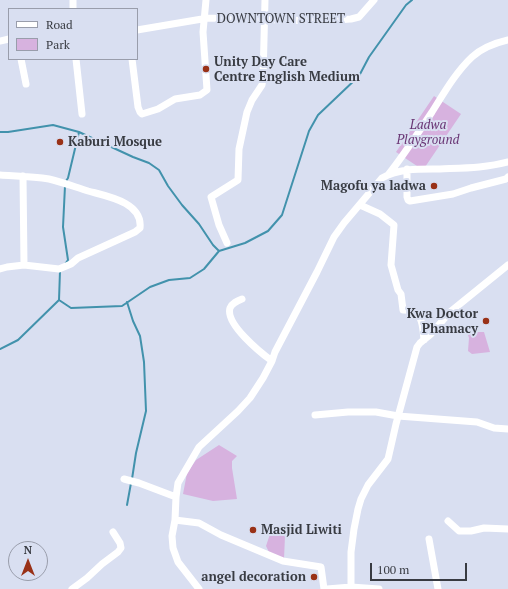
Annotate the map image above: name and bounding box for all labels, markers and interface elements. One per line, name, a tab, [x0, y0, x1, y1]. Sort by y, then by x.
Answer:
legend	[8, 8, 138, 60]
street label: DOWNTOWN STREET	[217, 11, 345, 27]
text: Road	[46, 17, 73, 32]
text: Park	[46, 37, 70, 52]
place label: Unity Day Care Centre English Medium	[214, 54, 360, 85]
marker: Unity Day Care Centre English Medium	[201, 64, 211, 74]
park label: Ladwa Playground	[396, 117, 460, 148]
place label: Kaburi Mosque	[68, 134, 162, 150]
marker: Kaburi Mosque	[55, 137, 65, 147]
place label: Magofu ya ladwa	[321, 178, 426, 194]
marker: Magofu ya ladwa	[429, 181, 439, 191]
place label: Kwa Doctor Phamacy	[407, 306, 478, 337]
marker: Kwa Doctor Phamacy	[481, 316, 491, 326]
place label: Masjid Liwiti	[261, 522, 342, 538]
marker: Masjid Liwiti	[248, 525, 258, 535]
north arrow	[8, 541, 48, 581]
text: N	[24, 543, 32, 557]
scale bar	[372, 555, 469, 581]
text: 100 m	[377, 562, 409, 577]
place label: angel decoration	[201, 569, 306, 585]
marker: angel decoration	[309, 572, 319, 582]

